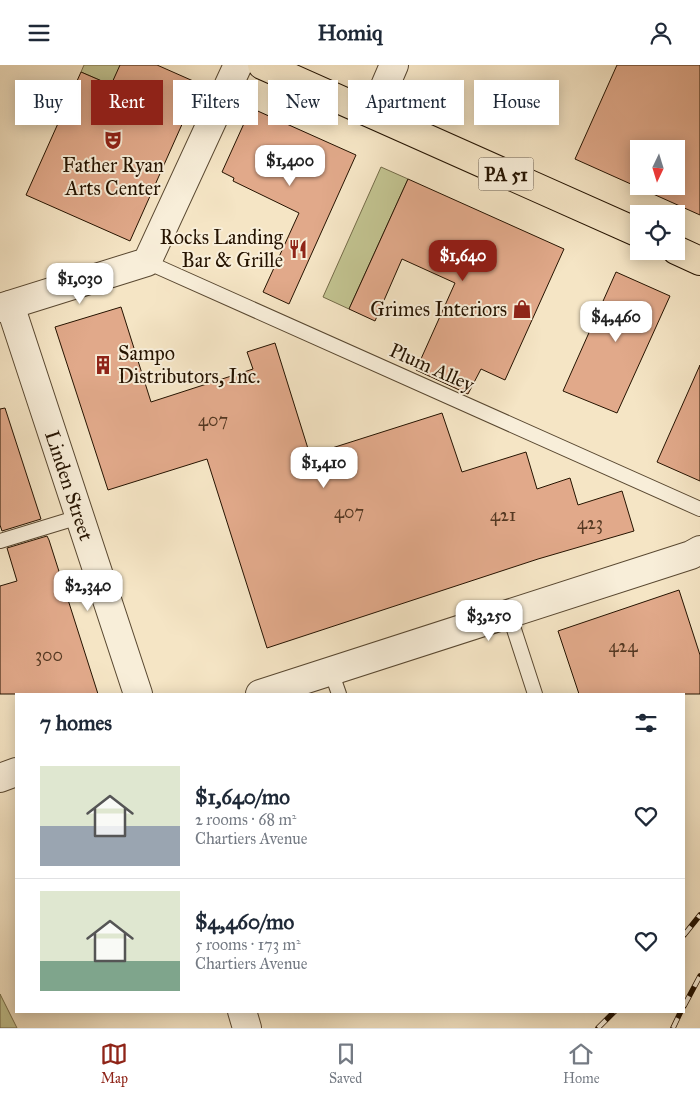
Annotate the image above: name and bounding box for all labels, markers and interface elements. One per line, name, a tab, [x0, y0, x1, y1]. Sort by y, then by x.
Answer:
icon: menu	[25, 19, 53, 47]
text: Homiq	[318, 19, 382, 46]
icon: person	[647, 19, 675, 47]
chip: Buy	[15, 80, 81, 125]
chip: Rent	[91, 80, 163, 125]
chip: Filters	[173, 80, 258, 125]
chip: New	[268, 80, 338, 125]
chip: Apartment	[348, 80, 464, 125]
chip: House	[474, 80, 559, 125]
theatre icon: Father Ryan Arts Center	[102, 129, 124, 151]
north arrow	[630, 140, 685, 195]
map controls	[630, 140, 685, 260]
pin: $1,400	[249, 145, 331, 187]
text: $1,400	[266, 151, 314, 170]
place label: Father Ryan Arts Center	[62, 153, 164, 200]
road number: PA 51	[478, 157, 534, 191]
button: locate	[630, 205, 685, 260]
place label: Rocks Landing Bar & Grille	[160, 225, 284, 272]
restaurant icon: Rocks Landing Bar & Grille	[287, 238, 309, 260]
pin: $1,640	[422, 239, 504, 282]
text: $1,640	[440, 246, 486, 265]
pin: $1,030	[39, 263, 121, 305]
text: $1,030	[57, 269, 103, 288]
place label: Grimes Interiors	[370, 297, 507, 321]
shop icon: Grimes Interiors	[511, 298, 533, 320]
pin: $4,460	[575, 301, 657, 343]
text: $4,460	[591, 307, 641, 326]
street label: Plum Alley	[386, 338, 479, 397]
place label: Sampo Distributors, Inc.	[118, 341, 260, 388]
building icon: Sampo Distributors, Inc.	[92, 354, 114, 376]
house number: 407	[198, 409, 228, 431]
street label: Linden Street	[40, 427, 99, 544]
pin: $1,410	[283, 447, 365, 489]
text: $1,410	[302, 453, 346, 472]
house number: 407	[334, 501, 364, 523]
house number: 421	[490, 504, 516, 526]
house number: 423	[577, 512, 603, 534]
pin: $2,340	[47, 569, 129, 612]
text: $2,340	[65, 576, 111, 595]
pin: $3,250	[448, 599, 530, 642]
text: $3,250	[467, 606, 511, 625]
house number: 424	[609, 635, 638, 657]
house number: 300	[35, 644, 63, 666]
icon: filters	[632, 709, 660, 737]
text: 7 homes	[40, 710, 112, 736]
text: $1,640/mo	[195, 784, 290, 810]
icon: home	[80, 786, 140, 846]
icon: heart	[632, 802, 660, 830]
text: 2 rooms · 68 m²	[195, 810, 296, 829]
text: Chartiers Avenue	[195, 829, 308, 848]
text: $4,460/mo	[195, 909, 294, 935]
icon: home	[80, 911, 140, 971]
icon: heart	[632, 927, 660, 955]
text: 5 rooms · 173 m²	[195, 935, 301, 954]
text: Chartiers Avenue	[195, 954, 308, 973]
tab: Map	[100, 1040, 128, 1087]
tab: Saved	[329, 1040, 362, 1087]
tab: Home	[563, 1040, 600, 1087]

